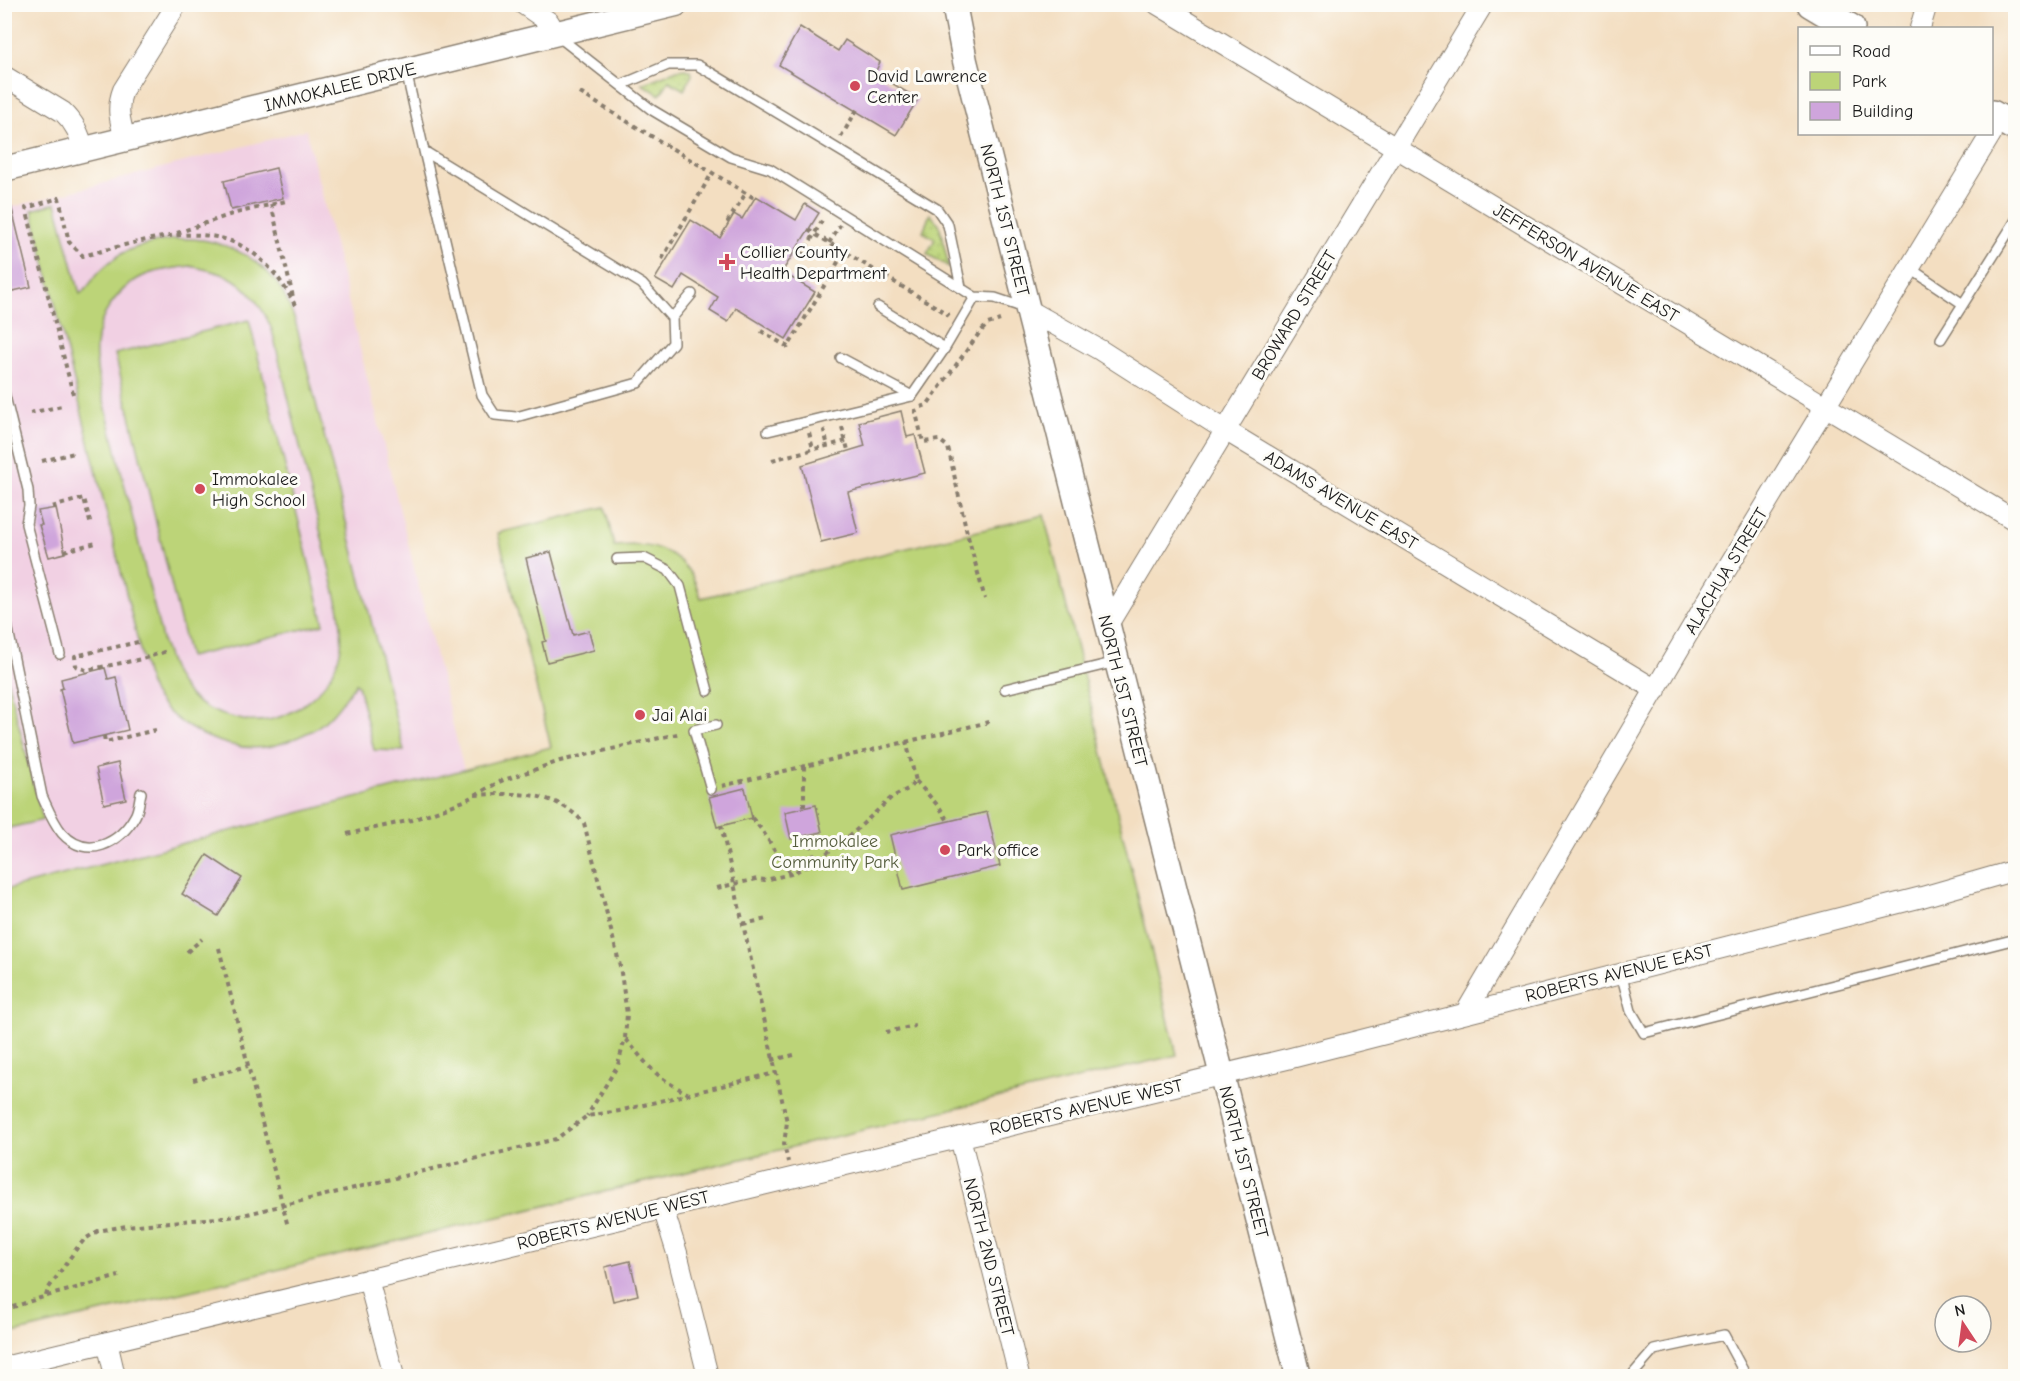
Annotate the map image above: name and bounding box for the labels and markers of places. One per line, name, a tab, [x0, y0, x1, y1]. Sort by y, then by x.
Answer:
place label: David Lawrence Center	[867, 66, 987, 108]
marker: David Lawrence Center	[848, 79, 862, 93]
place label: Collier County Health Department	[740, 242, 887, 284]
marker: Collier County Health Department	[718, 253, 736, 271]
place label: Immokalee High School	[212, 469, 306, 511]
marker: Immokalee High School	[193, 482, 207, 496]
place label: Jai Alai	[652, 705, 707, 726]
marker: Jai Alai	[633, 708, 647, 722]
place label: Park office	[957, 840, 1039, 861]
marker: Park office	[938, 843, 952, 857]

